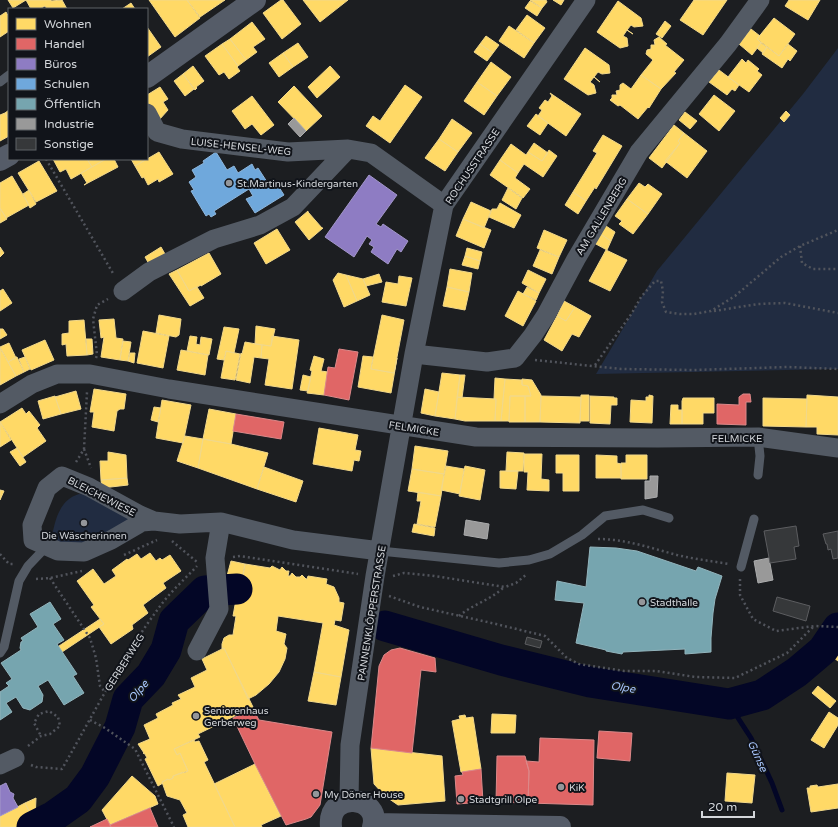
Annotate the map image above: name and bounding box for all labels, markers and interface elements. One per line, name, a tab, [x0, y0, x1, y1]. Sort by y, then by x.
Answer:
legend	[8, 8, 148, 160]
text: Wohnen	[44, 17, 92, 31]
text: Handel	[44, 37, 84, 51]
text: Büros	[44, 57, 77, 71]
text: Schulen	[44, 77, 89, 91]
text: Öffentlich	[44, 97, 101, 111]
text: Industrie	[44, 117, 94, 131]
street label: ROCHUSSTRASSE	[443, 126, 503, 207]
street label: LUISE-HENSEL-WEG	[190, 136, 292, 158]
text: Sonstige	[44, 137, 94, 151]
street label: AM GALLENBERG	[574, 175, 630, 258]
marker: St.Martinus-Kindergarten	[224, 178, 234, 188]
place label: St.Martinus-Kindergarten	[237, 178, 358, 190]
street label: FELMICKE	[388, 419, 440, 439]
street label: FELMICKE	[712, 433, 762, 445]
street label: BLEICHEWIESE	[66, 475, 138, 519]
marker: Die Wäscherinnen	[79, 518, 89, 528]
place label: Die Wäscherinnen	[41, 530, 127, 542]
street label: PANNENKLÖPPERSTRASSE	[355, 545, 389, 682]
marker: Stadthalle	[637, 597, 647, 607]
place label: Stadthalle	[650, 597, 698, 609]
street label: GERBERWEG	[102, 632, 147, 693]
water label: Olpe	[125, 677, 152, 705]
water label: Olpe	[610, 679, 637, 696]
place label: Seniorenhaus Gerberweg	[204, 705, 269, 729]
marker: Seniorenhaus Gerberweg	[191, 711, 201, 721]
water label: Günse	[745, 738, 771, 775]
marker: KiK	[556, 782, 566, 792]
place label: KiK	[569, 782, 585, 794]
marker: My Döner House	[311, 789, 321, 799]
place label: My Döner House	[324, 789, 403, 801]
scale bar	[702, 793, 754, 819]
marker: Stadtgrill Olpe	[456, 794, 466, 804]
place label: Stadtgrill Olpe	[469, 794, 537, 806]
text: 20 m	[708, 800, 737, 814]

